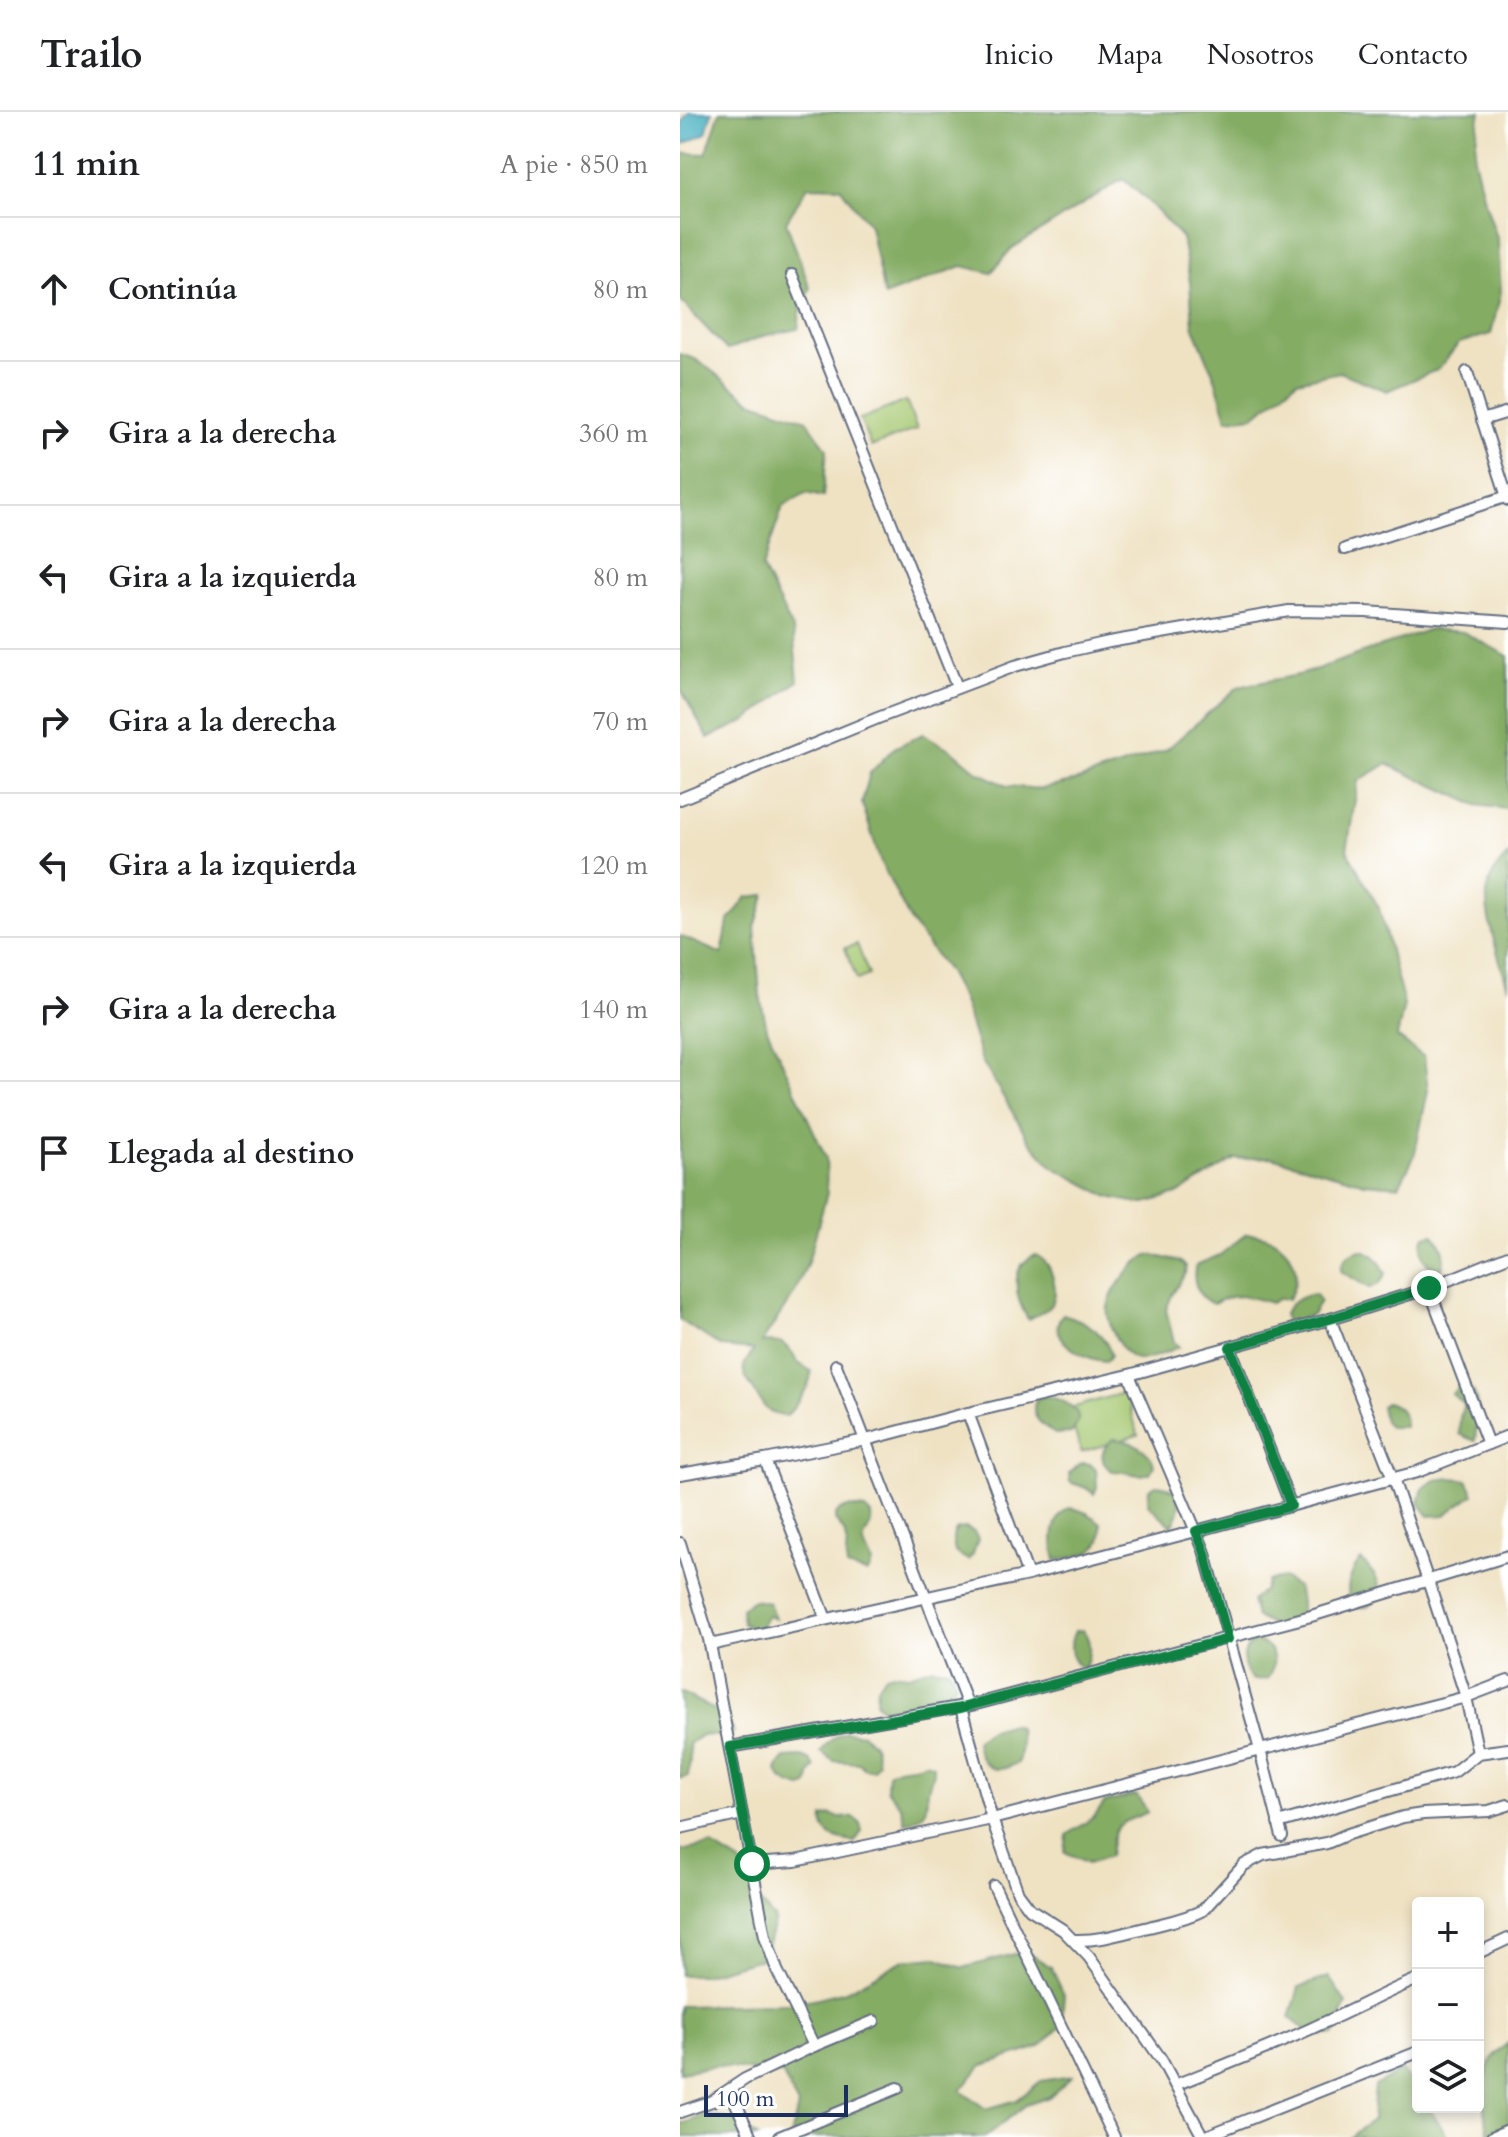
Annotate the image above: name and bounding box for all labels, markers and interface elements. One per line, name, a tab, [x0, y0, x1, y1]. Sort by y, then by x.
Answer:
text: Trailo	[40, 29, 142, 81]
text: Inicio	[984, 36, 1053, 74]
text: Mapa	[1097, 36, 1163, 74]
text: Nosotros	[1207, 36, 1314, 74]
text: Contacto	[1358, 36, 1468, 74]
text: 11 min	[32, 141, 140, 187]
text: A pie · 850 m	[500, 147, 648, 182]
icon: ahead	[32, 267, 76, 311]
text: Continúa	[108, 269, 238, 310]
text: 80 m	[592, 272, 648, 307]
icon: right	[32, 411, 76, 455]
text: Gira a la derecha	[108, 413, 337, 454]
text: 360 m	[579, 416, 648, 451]
icon: left	[32, 555, 76, 599]
text: Gira a la izquierda	[108, 557, 357, 598]
text: 80 m	[592, 560, 648, 595]
icon: right	[32, 699, 76, 743]
text: Gira a la derecha	[108, 701, 337, 742]
text: 70 m	[592, 704, 648, 739]
icon: left	[32, 843, 76, 887]
text: Gira a la izquierda	[108, 845, 357, 886]
text: 120 m	[579, 848, 648, 883]
icon: right	[32, 987, 76, 1031]
text: Gira a la derecha	[108, 989, 337, 1030]
text: 140 m	[579, 992, 648, 1027]
icon: arrive	[32, 1131, 76, 1175]
text: Llegada al destino	[108, 1133, 354, 1174]
route end	[1411, 1270, 1447, 1306]
route start	[734, 1846, 770, 1882]
map controls	[1412, 1897, 1484, 2113]
button: +	[1412, 1897, 1484, 1969]
button: −	[1412, 1969, 1484, 2041]
button: layers	[1412, 2041, 1484, 2113]
scale bar	[704, 2081, 848, 2117]
text: 100 m	[716, 2084, 774, 2114]

